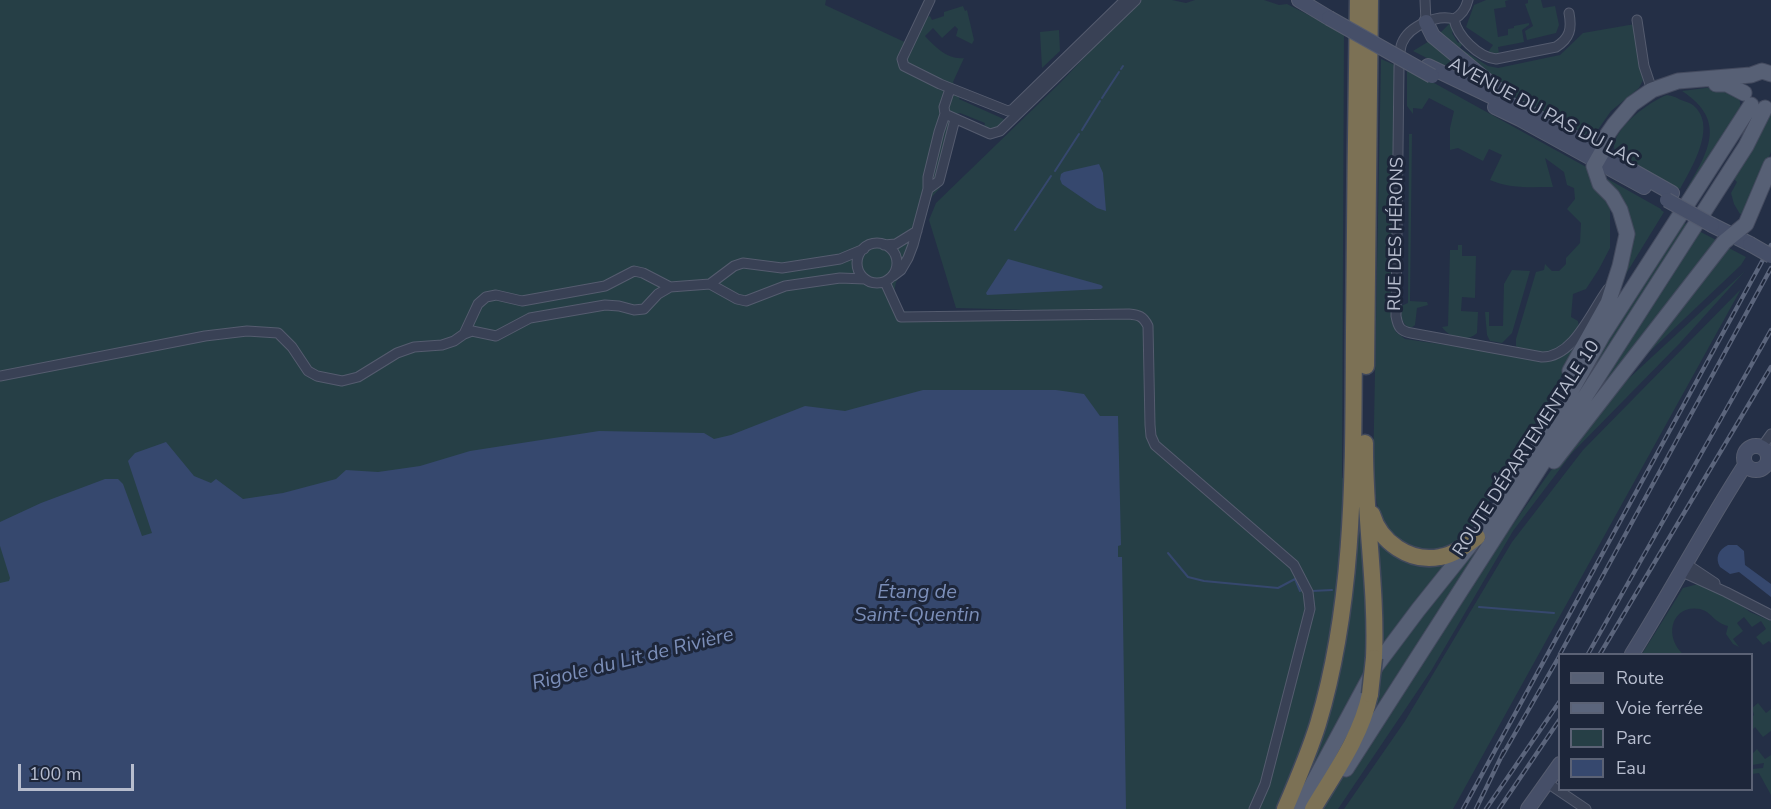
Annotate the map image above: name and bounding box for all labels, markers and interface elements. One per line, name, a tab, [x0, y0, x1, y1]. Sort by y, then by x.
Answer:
street label: AVENUE DU PAS DU LAC	[1444, 54, 1642, 172]
street label: RUE DES HÉRONS	[1385, 157, 1409, 311]
street label: ROUTE DÉPARTEMENTALE 10	[1449, 337, 1605, 561]
water label: Étang de Saint-Quentin	[854, 581, 980, 628]
water label: Rigole du Lit de Rivière	[530, 623, 736, 697]
legend	[1558, 653, 1753, 791]
text: Route	[1616, 666, 1664, 690]
text: Voie ferrée	[1616, 696, 1703, 720]
text: Parc	[1616, 726, 1651, 750]
scale bar	[21, 752, 136, 790]
text: Eau	[1616, 756, 1646, 780]
text: 100 m	[29, 762, 81, 786]

